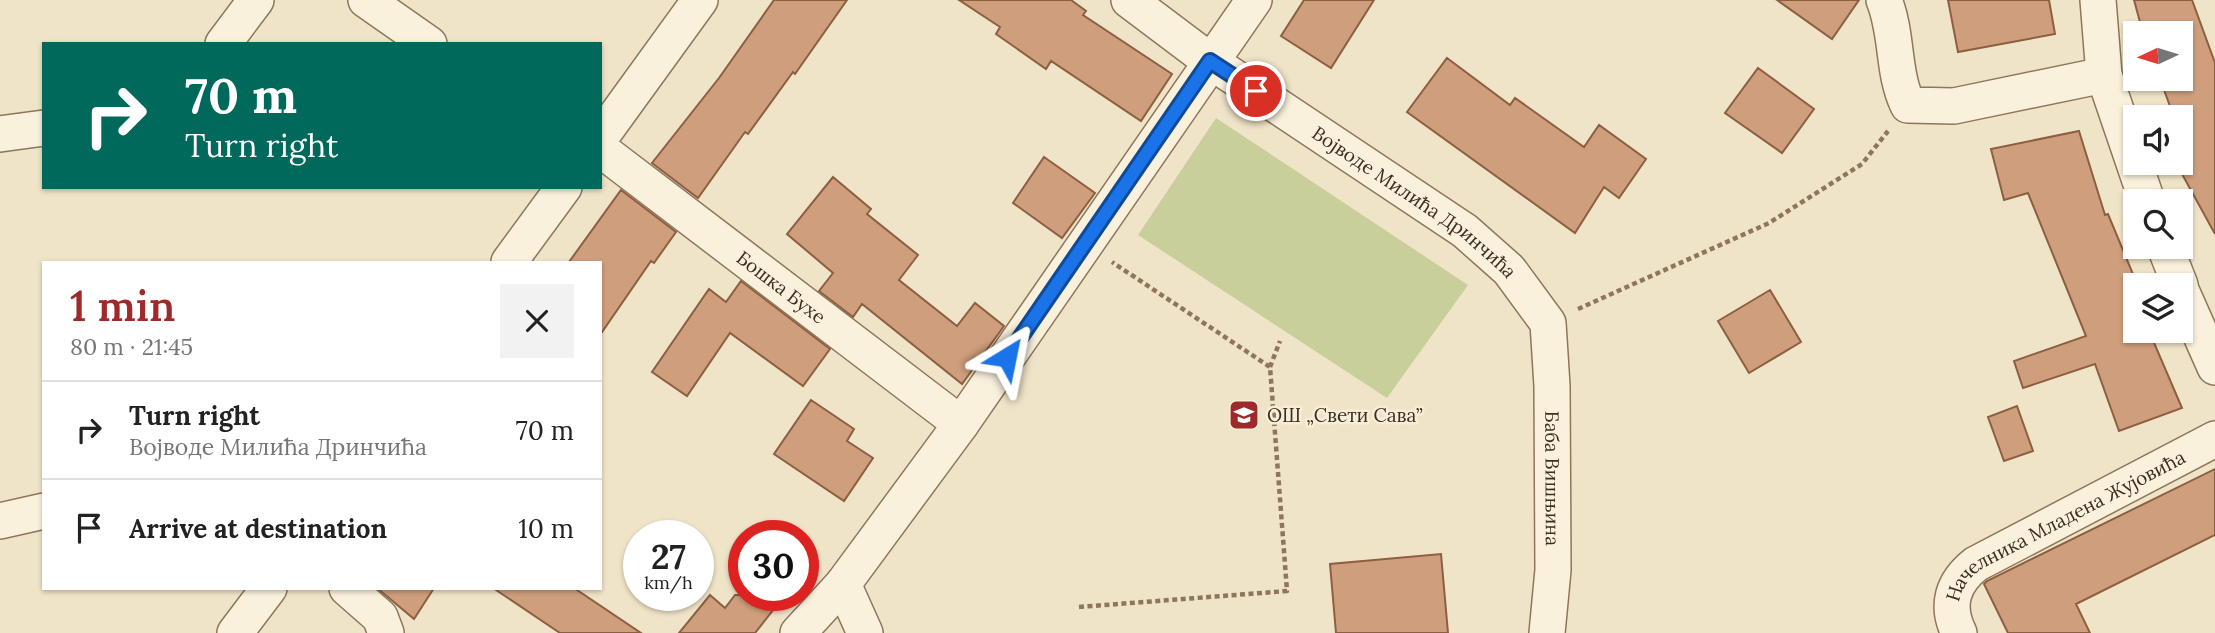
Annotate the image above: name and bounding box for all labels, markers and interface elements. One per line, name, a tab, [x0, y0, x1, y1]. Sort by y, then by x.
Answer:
north arrow	[2123, 21, 2193, 91]
map controls	[2123, 21, 2193, 343]
pin	[1226, 61, 1286, 121]
text: 70 m	[185, 64, 297, 126]
icon: right	[70, 70, 161, 161]
icon: arrive	[1237, 72, 1275, 110]
button: sound	[2123, 105, 2193, 175]
street label: Војводе Милића Дринчића	[1308, 121, 1523, 282]
text: Turn right	[185, 125, 338, 166]
button: search	[2123, 189, 2193, 259]
street label: Бошка Бухе	[732, 245, 831, 329]
button: layers	[2123, 273, 2193, 343]
text: 1 min	[70, 279, 175, 333]
button: close	[500, 284, 574, 358]
position arrow	[970, 320, 1044, 394]
text: 80 m · 21:45	[70, 332, 193, 361]
school or university icon: ОШ „Свети Сава”	[1227, 398, 1261, 432]
text: Turn right	[129, 399, 260, 432]
place label: ОШ „Свети Сава”	[1267, 403, 1423, 427]
icon: right	[70, 411, 108, 449]
street label: Баба Вишњина	[1540, 411, 1565, 546]
text: 70 m	[516, 414, 574, 447]
text: Војводе Милића Дринчића	[129, 432, 427, 461]
street label: Начелника Младена Жујовића	[1940, 445, 2189, 604]
icon: arrive	[70, 509, 108, 547]
text: Arrive at destination	[129, 512, 387, 545]
text: 10 m	[518, 512, 574, 545]
speed limit sign: 30	[728, 520, 819, 611]
text: 27	[651, 534, 686, 579]
text: km/h	[644, 571, 693, 594]

